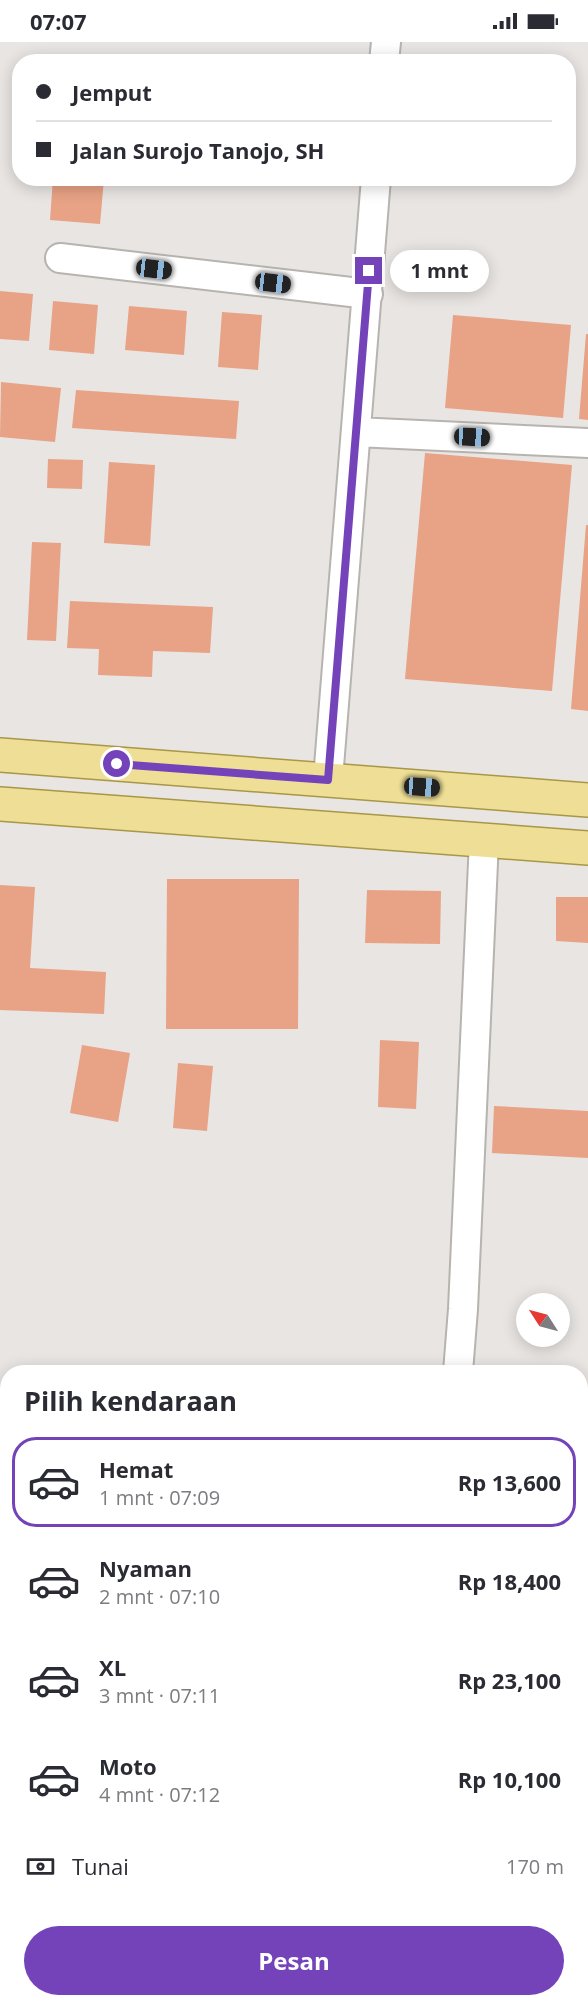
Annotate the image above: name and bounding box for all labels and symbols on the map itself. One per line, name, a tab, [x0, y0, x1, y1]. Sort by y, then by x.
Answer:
callout: 1 mnt	[390, 250, 489, 292]
route end	[355, 257, 382, 284]
car	[135, 258, 173, 280]
car	[254, 272, 292, 294]
car	[454, 427, 490, 447]
route start	[103, 750, 130, 777]
car	[403, 777, 441, 797]
north arrow	[516, 1293, 570, 1347]

